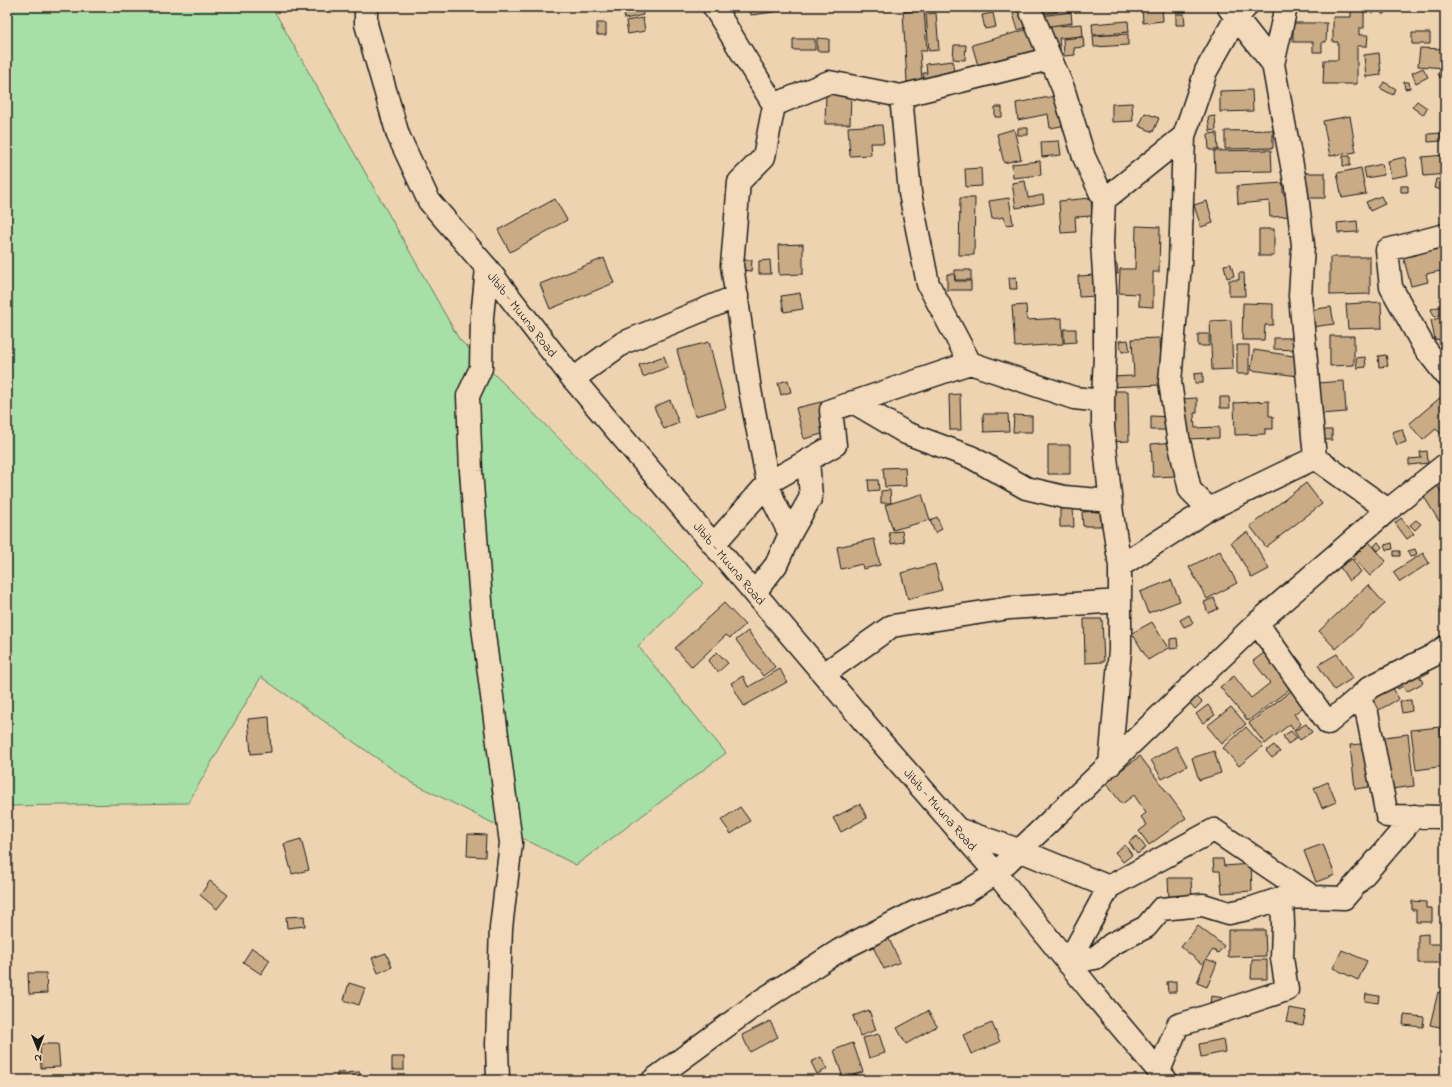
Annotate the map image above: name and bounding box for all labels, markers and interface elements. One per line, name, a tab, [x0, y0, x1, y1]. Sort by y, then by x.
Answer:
street label: Jibib - Muuna Road	[482, 268, 562, 362]
street label: Jibib - Muuna Road	[688, 518, 770, 610]
street label: Jibib - Muuna Road	[899, 765, 982, 856]
north arrow	[18, 1029, 58, 1069]
text: N	[34, 1050, 42, 1066]

